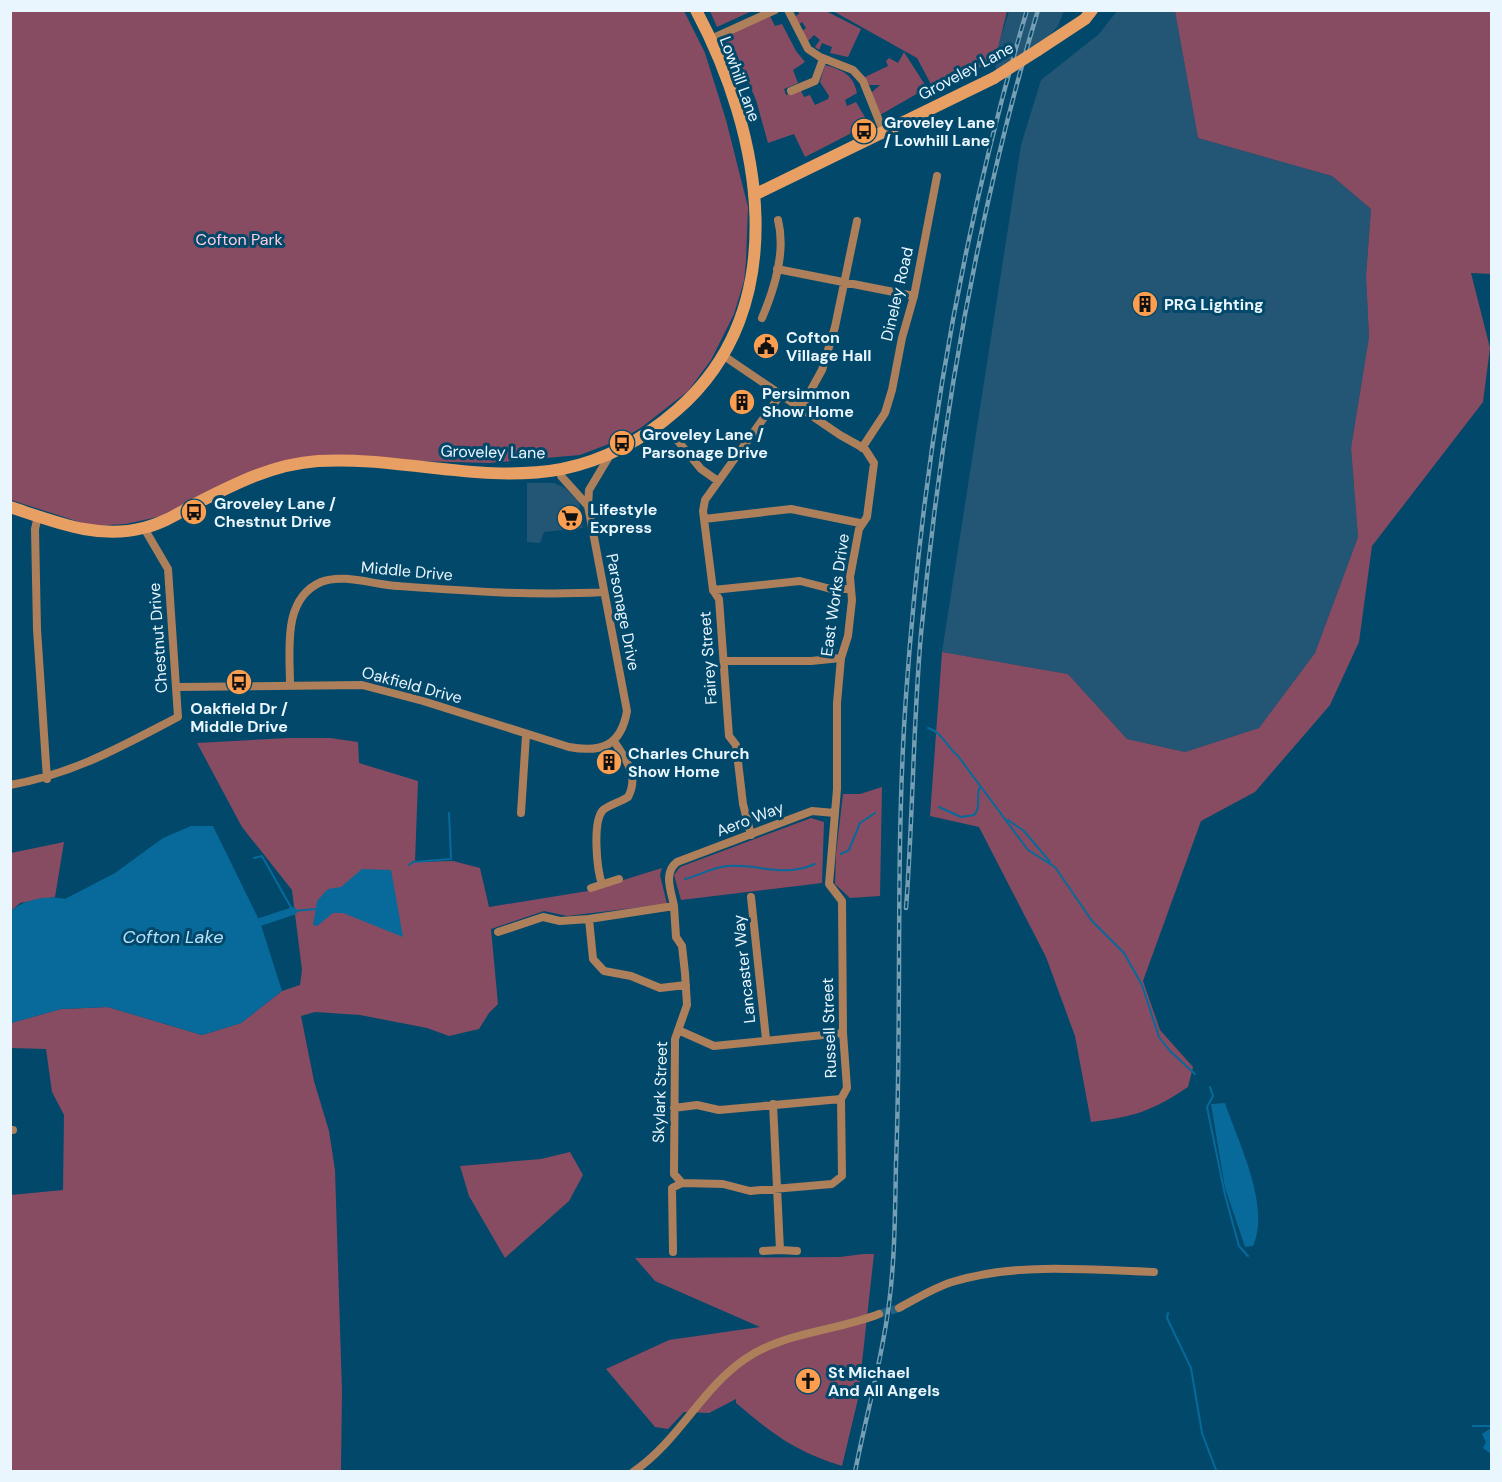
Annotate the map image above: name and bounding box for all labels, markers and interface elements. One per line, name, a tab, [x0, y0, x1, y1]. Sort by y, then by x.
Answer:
street label: Lowhill Lane	[715, 33, 765, 125]
street label: Groveley Lane	[915, 37, 1017, 105]
place label: Groveley Lane / Lowhill Lane	[884, 112, 995, 151]
bus stop icon: Groveley Lane / Lowhill Lane	[849, 116, 879, 146]
park label: Cofton Park	[196, 229, 282, 250]
street label: Dineley Road	[876, 245, 918, 343]
building icon: PRG Lighting	[1130, 289, 1160, 319]
place label: PRG Lighting	[1164, 294, 1264, 315]
place label: Cofton Village Hall	[786, 327, 872, 366]
public building icon: Cofton Village Hall	[751, 331, 781, 361]
place label: Persimmon Show Home	[762, 383, 854, 422]
building icon: Persimmon Show Home	[727, 387, 757, 417]
place label: Groveley Lane / Parsonage Drive	[642, 424, 768, 463]
bus stop icon: Groveley Lane / Parsonage Drive	[607, 428, 637, 458]
street label: Groveley Lane	[440, 441, 546, 463]
place label: Groveley Lane / Chestnut Drive	[214, 493, 336, 532]
bus stop icon: Groveley Lane / Chestnut Drive	[179, 497, 209, 527]
place label: Lifestyle Express	[590, 499, 657, 538]
supermarket icon: Lifestyle Express	[555, 503, 585, 533]
street label: East Works Drive	[816, 532, 854, 658]
street label: Parsonage Drive	[601, 552, 645, 672]
street label: Middle Drive	[360, 557, 454, 585]
street label: Chestnut Drive	[144, 582, 172, 694]
street label: Fairey Street	[694, 611, 722, 705]
street label: Oakfield Drive	[360, 662, 464, 708]
bus stop icon: Oakfield Dr / Middle Drive	[224, 667, 254, 697]
place label: Oakfield Dr / Middle Drive	[190, 698, 288, 737]
place label: Charles Church Show Home	[628, 743, 749, 782]
building icon: Charles Church Show Home	[594, 747, 624, 777]
street label: Aero Way	[713, 796, 787, 841]
street label: Lancaster Way	[728, 913, 760, 1024]
water label: Cofton Lake	[122, 925, 224, 949]
street label: Russell Street	[817, 977, 841, 1079]
street label: Skylark Street	[648, 1041, 672, 1143]
place label: St Michael And All Angels	[828, 1362, 940, 1401]
church icon: St Michael And All Angels	[793, 1366, 823, 1396]

